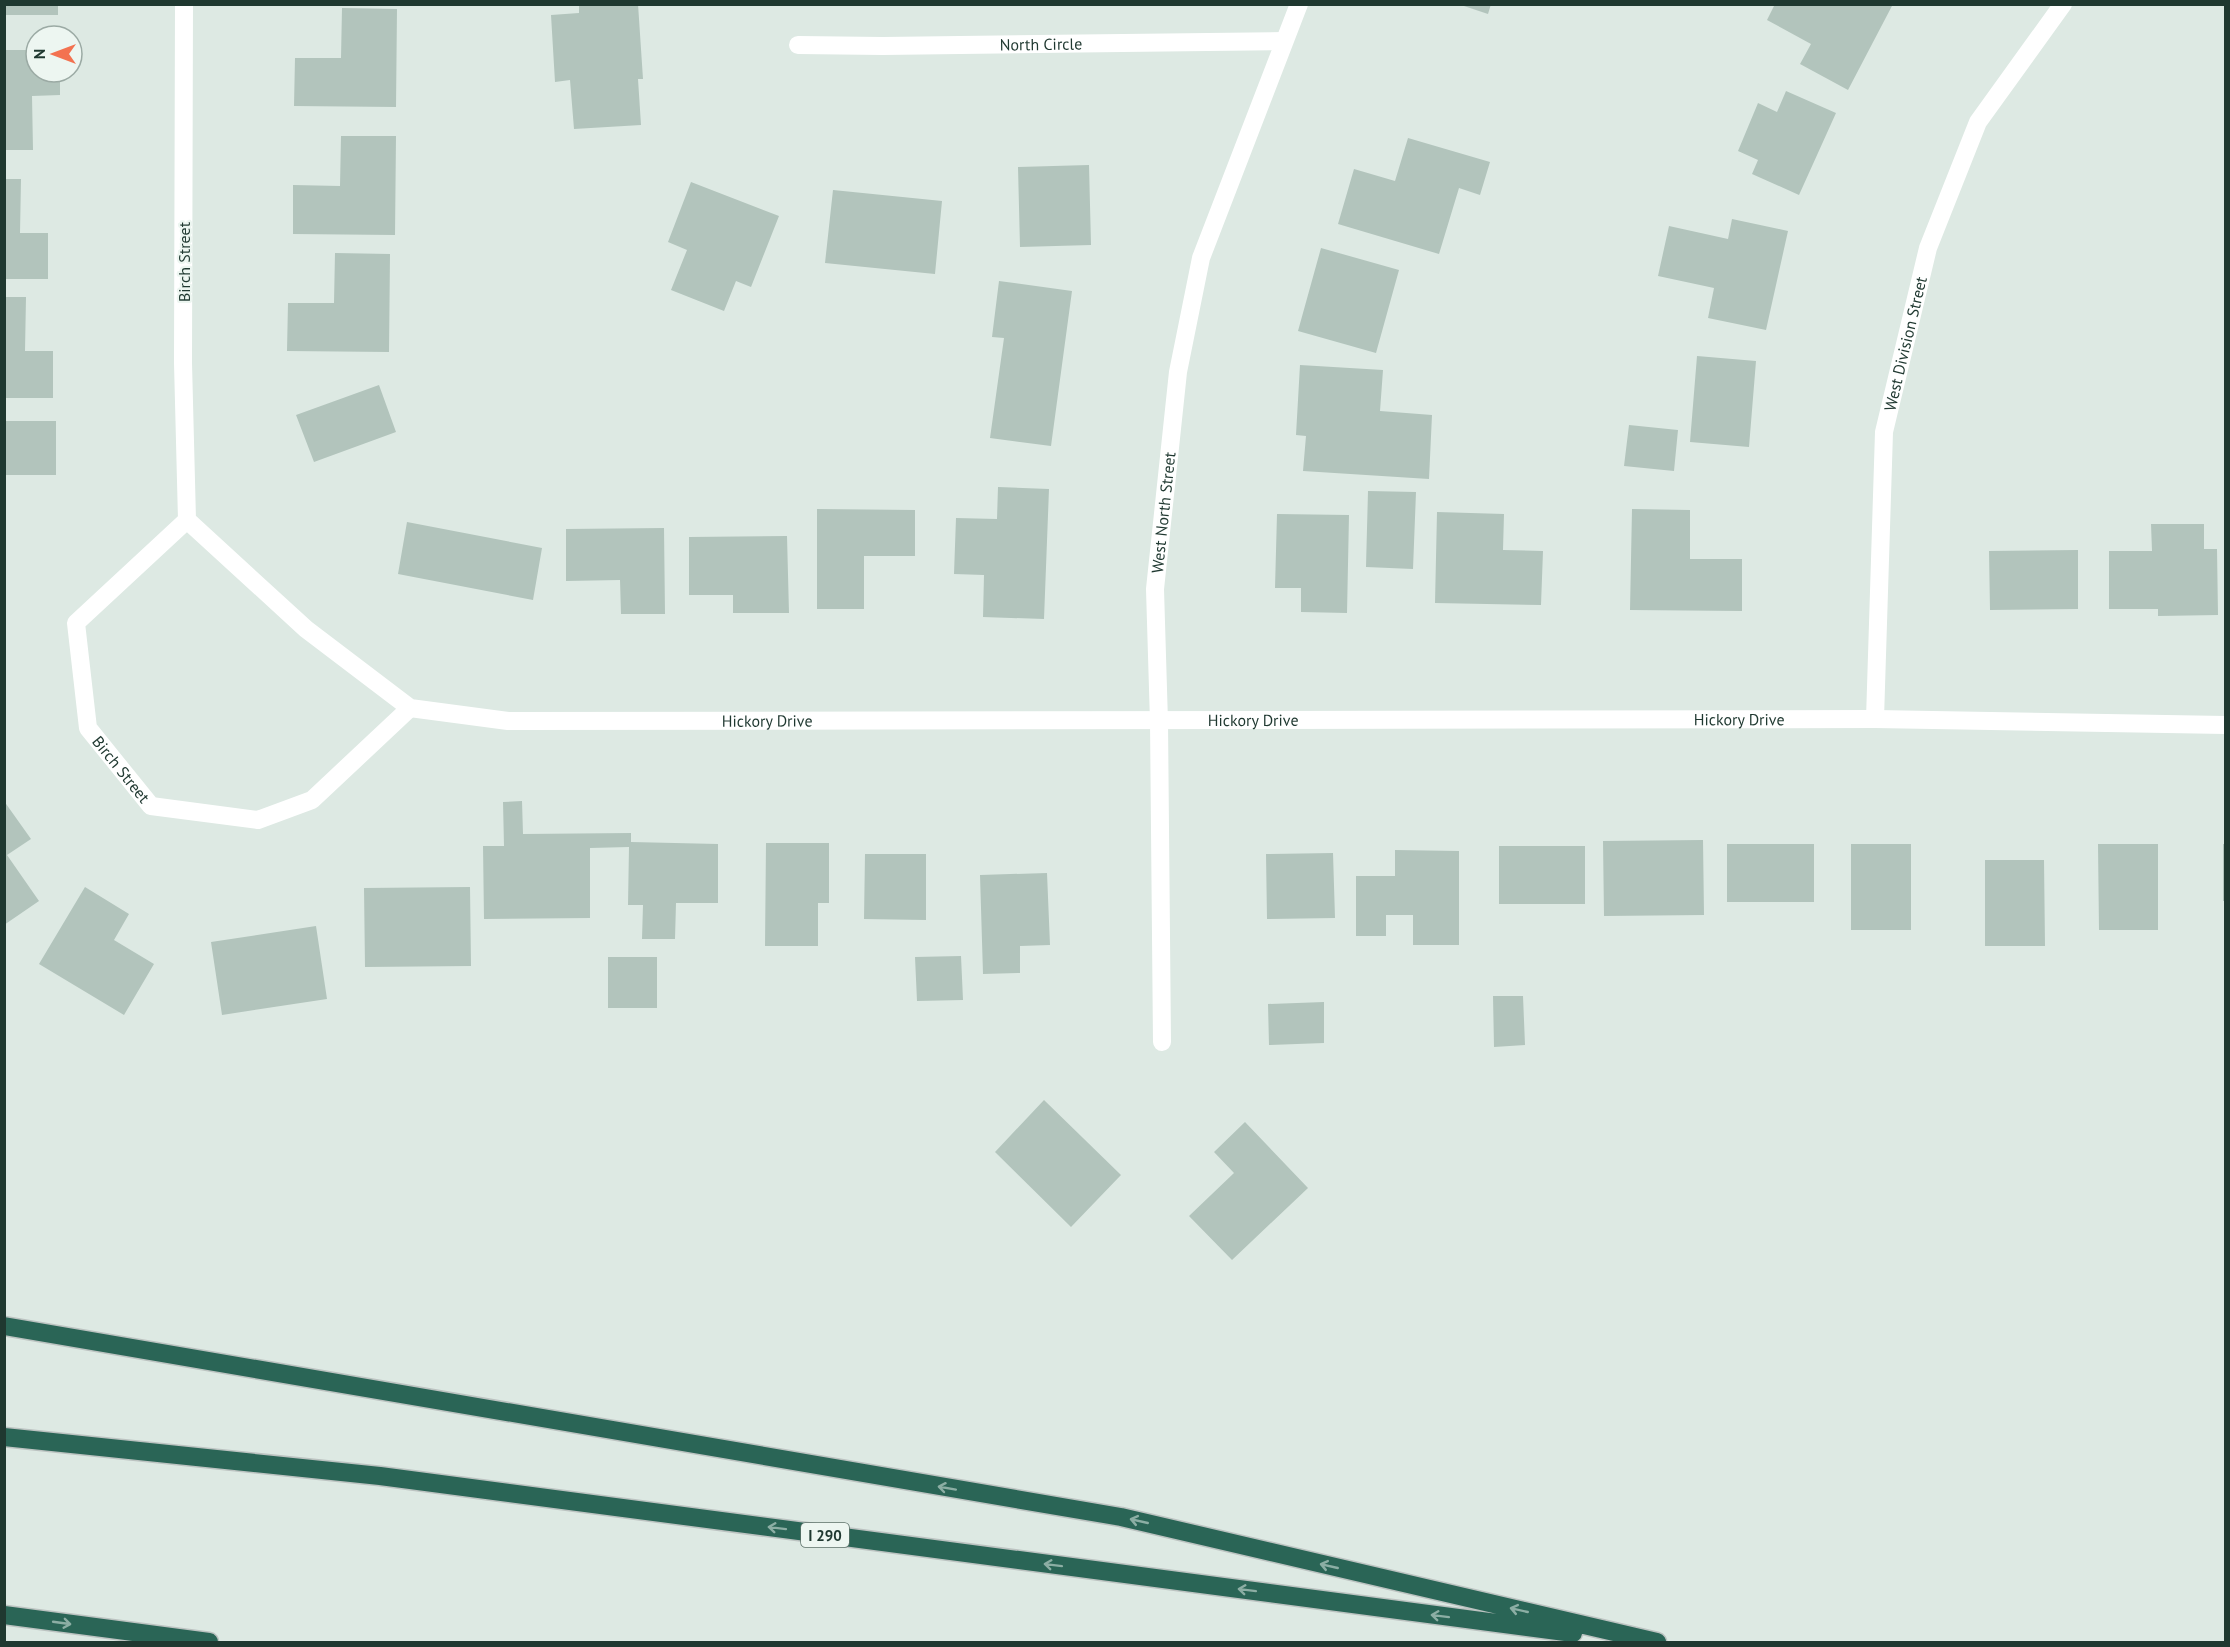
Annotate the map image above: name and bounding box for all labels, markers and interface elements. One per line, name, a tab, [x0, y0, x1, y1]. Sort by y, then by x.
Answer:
north arrow	[24, 24, 84, 84]
street label: North Circle	[1000, 34, 1082, 55]
text: N	[29, 49, 49, 59]
street label: Birch Street	[174, 221, 194, 302]
street label: West Division Street	[1879, 274, 1931, 413]
street label: West North Street	[1147, 450, 1180, 574]
street label: Hickory Drive	[1694, 709, 1785, 729]
street label: Hickory Drive	[1208, 710, 1299, 730]
street label: Hickory Drive	[722, 711, 813, 731]
street label: Birch Street	[88, 732, 155, 807]
one-way arrow	[937, 1482, 957, 1493]
one-way arrow	[1130, 1515, 1149, 1527]
one-way arrow	[767, 1523, 787, 1534]
road number: I 290	[801, 1523, 849, 1547]
one-way arrow	[1044, 1559, 1064, 1570]
one-way arrow	[1320, 1559, 1339, 1571]
one-way arrow	[1237, 1585, 1257, 1596]
one-way arrow	[1509, 1604, 1529, 1615]
one-way arrow	[1430, 1610, 1450, 1621]
one-way arrow	[52, 1618, 72, 1629]

